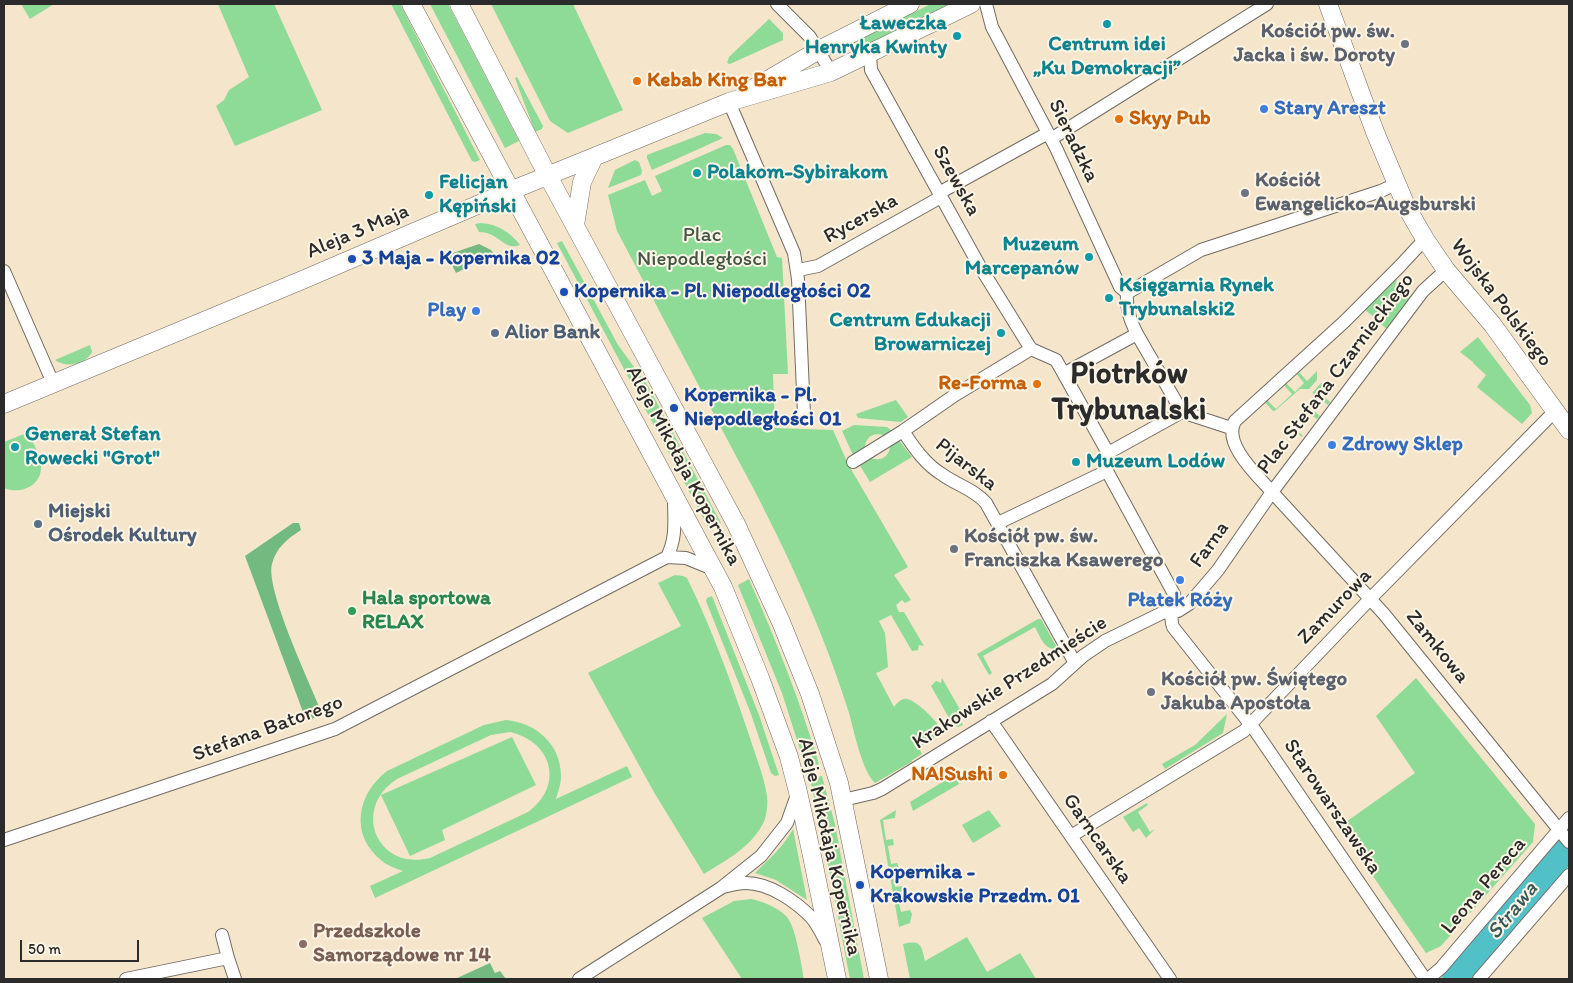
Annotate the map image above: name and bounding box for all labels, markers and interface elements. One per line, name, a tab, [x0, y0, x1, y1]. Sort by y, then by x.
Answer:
place label: Ławeczka Henryka Kwinty	[805, 11, 947, 61]
marker: Centrum idei „Ku Demokracji”	[1101, 18, 1113, 30]
place label: Kościół pw. św. Jacka i św. Doroty	[1234, 19, 1395, 69]
marker: Ławeczka Henryka Kwinty	[951, 30, 963, 42]
place label: Centrum idei „Ku Demokracji”	[1033, 32, 1181, 82]
marker: Kościół pw. św. Jacka i św. Doroty	[1399, 38, 1411, 50]
place label: Kebab King Bar	[647, 68, 786, 94]
marker: Kebab King Bar	[631, 75, 643, 87]
street label: Sieradzka	[1042, 95, 1104, 187]
place label: Stary Areszt	[1274, 96, 1386, 122]
marker: Stary Areszt	[1258, 103, 1270, 115]
place label: Skyy Pub	[1129, 106, 1211, 132]
marker: Skyy Pub	[1113, 113, 1125, 125]
street label: Szewska	[926, 141, 986, 221]
place label: Polakom-Sybirakom	[707, 160, 888, 186]
marker: Polakom-Sybirakom	[691, 167, 703, 179]
place label: Kościół Ewangelicko-Augsburski	[1255, 168, 1476, 218]
place label: Felicjan Kępiński	[439, 170, 516, 220]
marker: Kościół Ewangelicko-Augsburski	[1239, 187, 1251, 199]
street label: Rycerska	[820, 188, 902, 250]
marker: Felicjan Kępiński	[423, 189, 435, 201]
street label: Aleja 3 Maja	[303, 199, 413, 265]
park label: Plac Niepodległości	[637, 223, 767, 273]
place label: Muzeum Marcepanów	[965, 232, 1079, 282]
street label: Wojska Polskiego	[1445, 234, 1557, 372]
place label: 3 Maja - Kopernika 02	[362, 246, 560, 272]
marker: Muzeum Marcepanów	[1083, 251, 1095, 263]
marker: 3 Maja - Kopernika 02	[346, 253, 358, 265]
street label: Plac Stefana Czarnieckiego	[1252, 268, 1420, 480]
place label: Księgarnia Rynek Trybunalski2	[1119, 273, 1274, 323]
place label: Kopernika - Pl. Niepodległości 02	[574, 279, 871, 305]
marker: Kopernika - Pl. Niepodległości 02	[558, 286, 570, 298]
marker: Księgarnia Rynek Trybunalski2	[1103, 292, 1115, 304]
place label: Play	[427, 298, 466, 324]
marker: Play	[470, 305, 482, 317]
place label: Centrum Edukacji Browarniczej	[829, 308, 991, 358]
place label: Alior Bank	[505, 320, 600, 346]
marker: Alior Bank	[489, 327, 501, 339]
marker: Centrum Edukacji Browarniczej	[995, 327, 1007, 339]
district label: Piotrków Trybunalski	[1052, 356, 1206, 429]
street label: Aleje Mikołaja Kopernika	[620, 362, 746, 570]
place label: Re-Forma	[938, 371, 1027, 397]
marker: Re-Forma	[1031, 378, 1043, 390]
place label: Kopernika - Pl. Niepodległości 01	[684, 383, 842, 433]
marker: Kopernika - Pl. Niepodległości 01	[668, 402, 680, 414]
place label: Generał Stefan Rowecki "Grot"	[25, 422, 161, 472]
place label: Zdrowy Sklep	[1342, 432, 1463, 458]
street label: Pijarska	[930, 433, 1002, 497]
marker: Zdrowy Sklep	[1326, 439, 1338, 451]
marker: Generał Stefan Rowecki "Grot"	[9, 441, 21, 453]
place label: Muzeum Lodów	[1086, 449, 1225, 475]
marker: Muzeum Lodów	[1070, 456, 1082, 468]
place label: Miejski Ośrodek Kultury	[48, 499, 197, 549]
street label: Farna	[1185, 517, 1235, 573]
marker: Miejski Ośrodek Kultury	[32, 518, 44, 530]
place label: Kościół pw. św. Franciszka Ksawerego	[964, 524, 1164, 574]
marker: Kościół pw. św. Franciszka Ksawerego	[948, 543, 960, 555]
street label: Zamurowa	[1293, 564, 1377, 650]
marker: Płatek Róży	[1174, 574, 1186, 586]
place label: Hala sportowa RELAX	[362, 586, 491, 636]
place label: Płatek Róży	[1128, 588, 1232, 614]
marker: Hala sportowa RELAX	[346, 605, 358, 617]
street label: Zamkowa	[1400, 605, 1474, 689]
street label: Krakowskie Przedmieście	[908, 611, 1112, 755]
place label: Kościół pw. Świętego Jakuba Apostoła	[1161, 667, 1347, 717]
marker: Kościół pw. Świętego Jakuba Apostoła	[1145, 686, 1157, 698]
street label: Stefana Batorego	[189, 690, 347, 768]
street label: Starowarszawska	[1277, 735, 1387, 879]
street label: Aleje Mikołaja Kopernika	[792, 736, 866, 958]
place label: NA!Sushi	[911, 762, 993, 788]
marker: NA!Sushi	[997, 769, 1009, 781]
street label: Garncarska	[1057, 789, 1137, 889]
street label: Leona Pereca	[1436, 832, 1532, 940]
place label: Kopernika - Krakowskie Przedm. 01	[870, 860, 1080, 910]
water label: Strawa	[1482, 877, 1544, 945]
marker: Kopernika - Krakowskie Przedm. 01	[854, 879, 866, 891]
place label: Przedszkole Samorządowe nr 14	[313, 919, 491, 969]
scale bar	[22, 930, 141, 962]
marker: Przedszkole Samorządowe nr 14	[297, 938, 309, 950]
text: 50 m	[28, 940, 61, 958]

